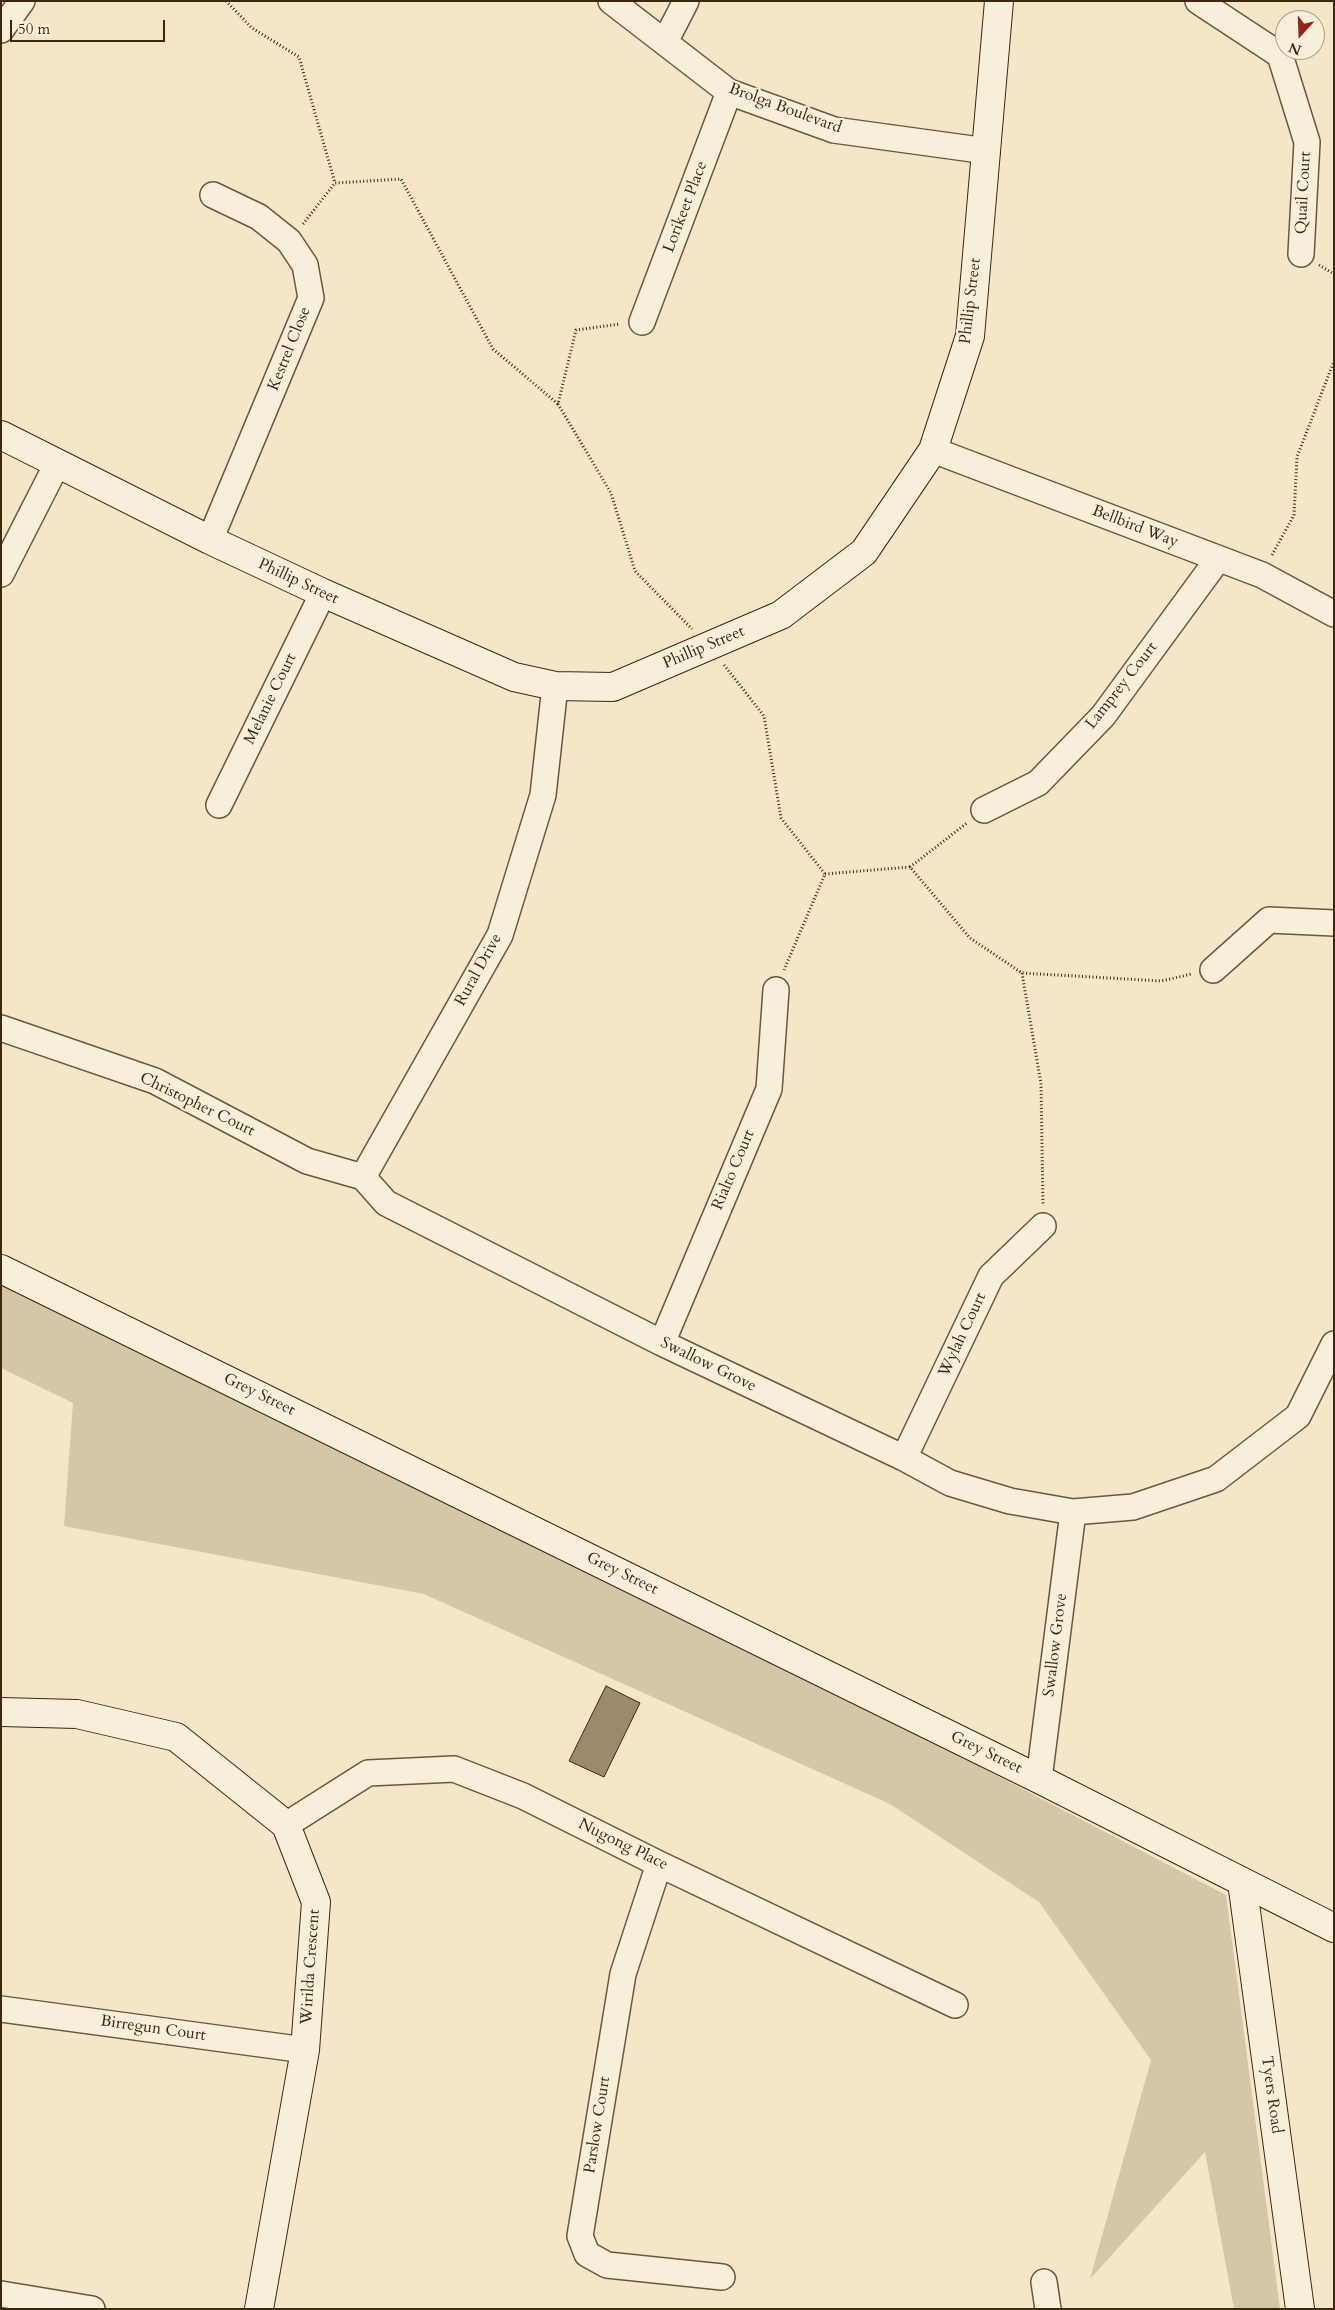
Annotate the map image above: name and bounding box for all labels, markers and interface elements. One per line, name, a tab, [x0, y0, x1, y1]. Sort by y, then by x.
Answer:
scale bar	[12, 10, 168, 42]
north arrow	[1275, 10, 1325, 60]
text: 50 m	[18, 19, 50, 39]
text: N	[1286, 38, 1304, 60]
street label: Brolga Boulevard	[726, 80, 844, 138]
street label: Quail Court	[1292, 151, 1316, 235]
street label: Lorikeet Place	[660, 159, 712, 255]
street label: Phillip Street	[956, 257, 986, 345]
street label: Kestrel Close	[265, 304, 315, 394]
street label: Bellbird Way	[1089, 502, 1181, 552]
street label: Phillip Street	[255, 555, 341, 609]
street label: Phillip Street	[660, 622, 748, 674]
street label: Lamprey Court	[1082, 639, 1162, 733]
street label: Melanie Court	[241, 650, 301, 748]
street label: Rural Drive	[451, 931, 507, 1009]
street label: Christopher Court	[136, 1069, 258, 1141]
street label: Rialto Court	[709, 1127, 759, 1213]
street label: Wylah Court	[935, 1290, 991, 1380]
street label: Swallow Grove	[657, 1334, 759, 1396]
street label: Grey Street	[220, 1369, 298, 1421]
street label: Grey Street	[583, 1548, 661, 1600]
street label: Swallow Grove	[1040, 1592, 1072, 1698]
street label: Grey Street	[947, 1727, 1025, 1779]
street label: Nugong Place	[575, 1815, 671, 1875]
street label: Wirilda Crescent	[297, 1909, 325, 2025]
street label: Birregun Court	[99, 2012, 207, 2046]
street label: Tyers Road	[1256, 2055, 1286, 2135]
street label: Parslow Court	[581, 2075, 615, 2175]

